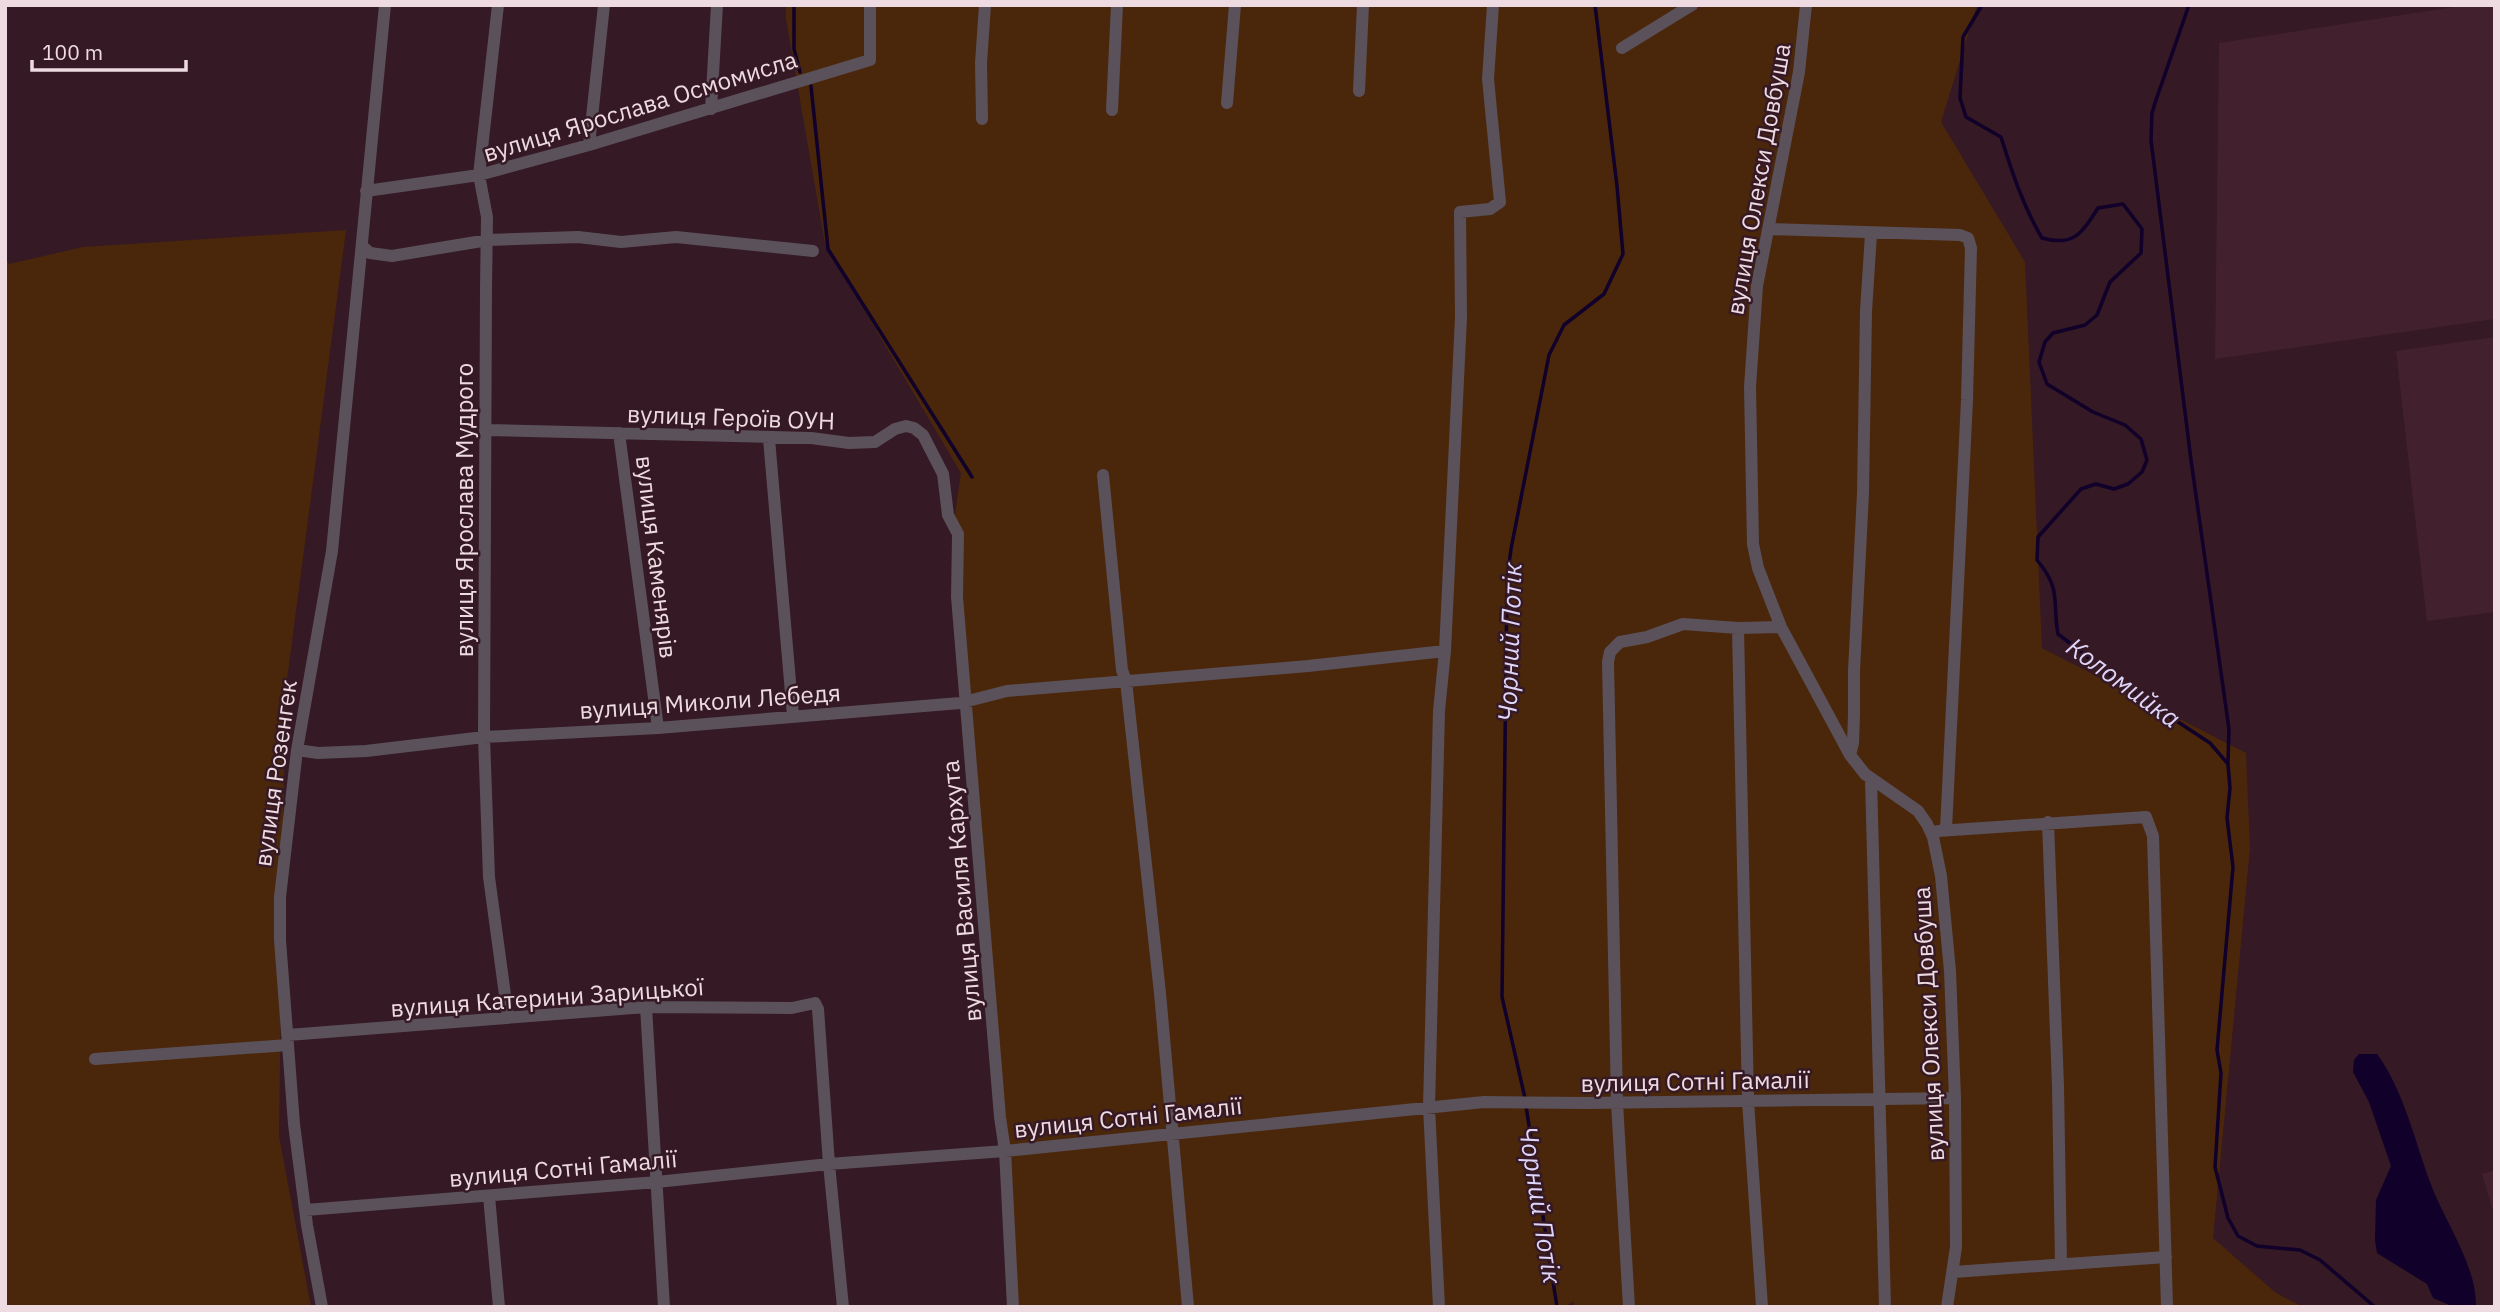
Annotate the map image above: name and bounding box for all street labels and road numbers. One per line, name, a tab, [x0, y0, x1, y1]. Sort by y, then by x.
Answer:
street label: вулиця Олекси Довбуша	[1718, 41, 1798, 317]
street label: вулиця Ярослава Осмомисла	[479, 43, 801, 169]
street label: вулиця Ярослава Мудрого	[448, 363, 480, 657]
street label: вулиця Героїв ОУН	[626, 397, 836, 437]
street label: вулиця Каменярів	[629, 454, 685, 660]
street label: вулиця Миколи Лебедя	[578, 676, 842, 726]
street label: вулиця Розенгек	[246, 677, 304, 869]
street label: вулиця Василя Кархута	[934, 759, 988, 1023]
street label: вулиця Олекси Довбуша	[1905, 886, 1951, 1162]
street label: вулиця Катерини Зарицької	[389, 970, 706, 1024]
street label: вулиця Сотні Гамалії	[1580, 1063, 1811, 1099]
street label: вулиця Сотні Гамалії	[1012, 1089, 1245, 1145]
street label: вулиця Сотні Гамалії	[448, 1142, 679, 1194]

